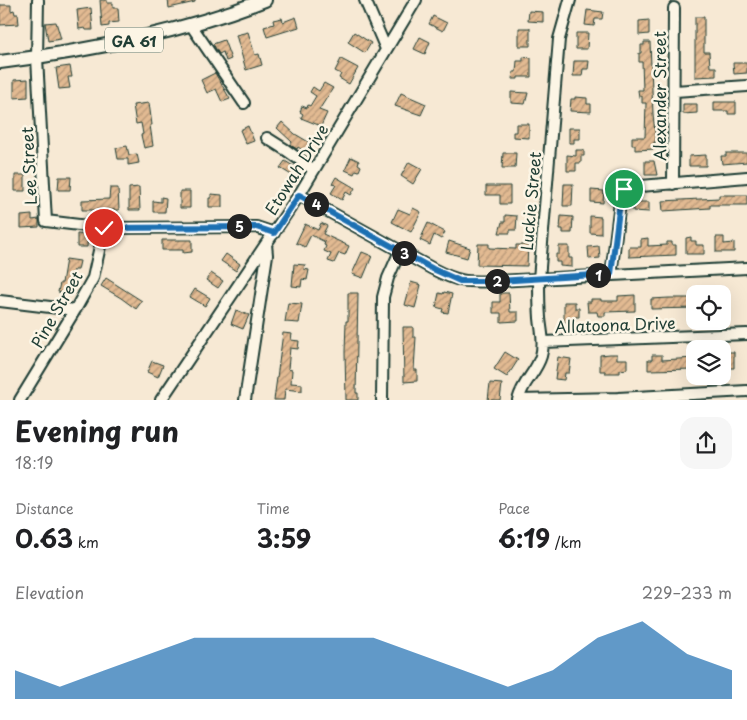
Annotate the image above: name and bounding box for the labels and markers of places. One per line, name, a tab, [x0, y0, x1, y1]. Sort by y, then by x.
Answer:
pin	[603, 168, 645, 210]
pin: 4	[304, 192, 328, 216]
pin	[83, 207, 125, 249]
pin: 5	[226, 214, 252, 238]
pin: 3	[392, 240, 416, 266]
pin: 1	[586, 262, 610, 288]
pin: 2	[484, 268, 510, 294]

